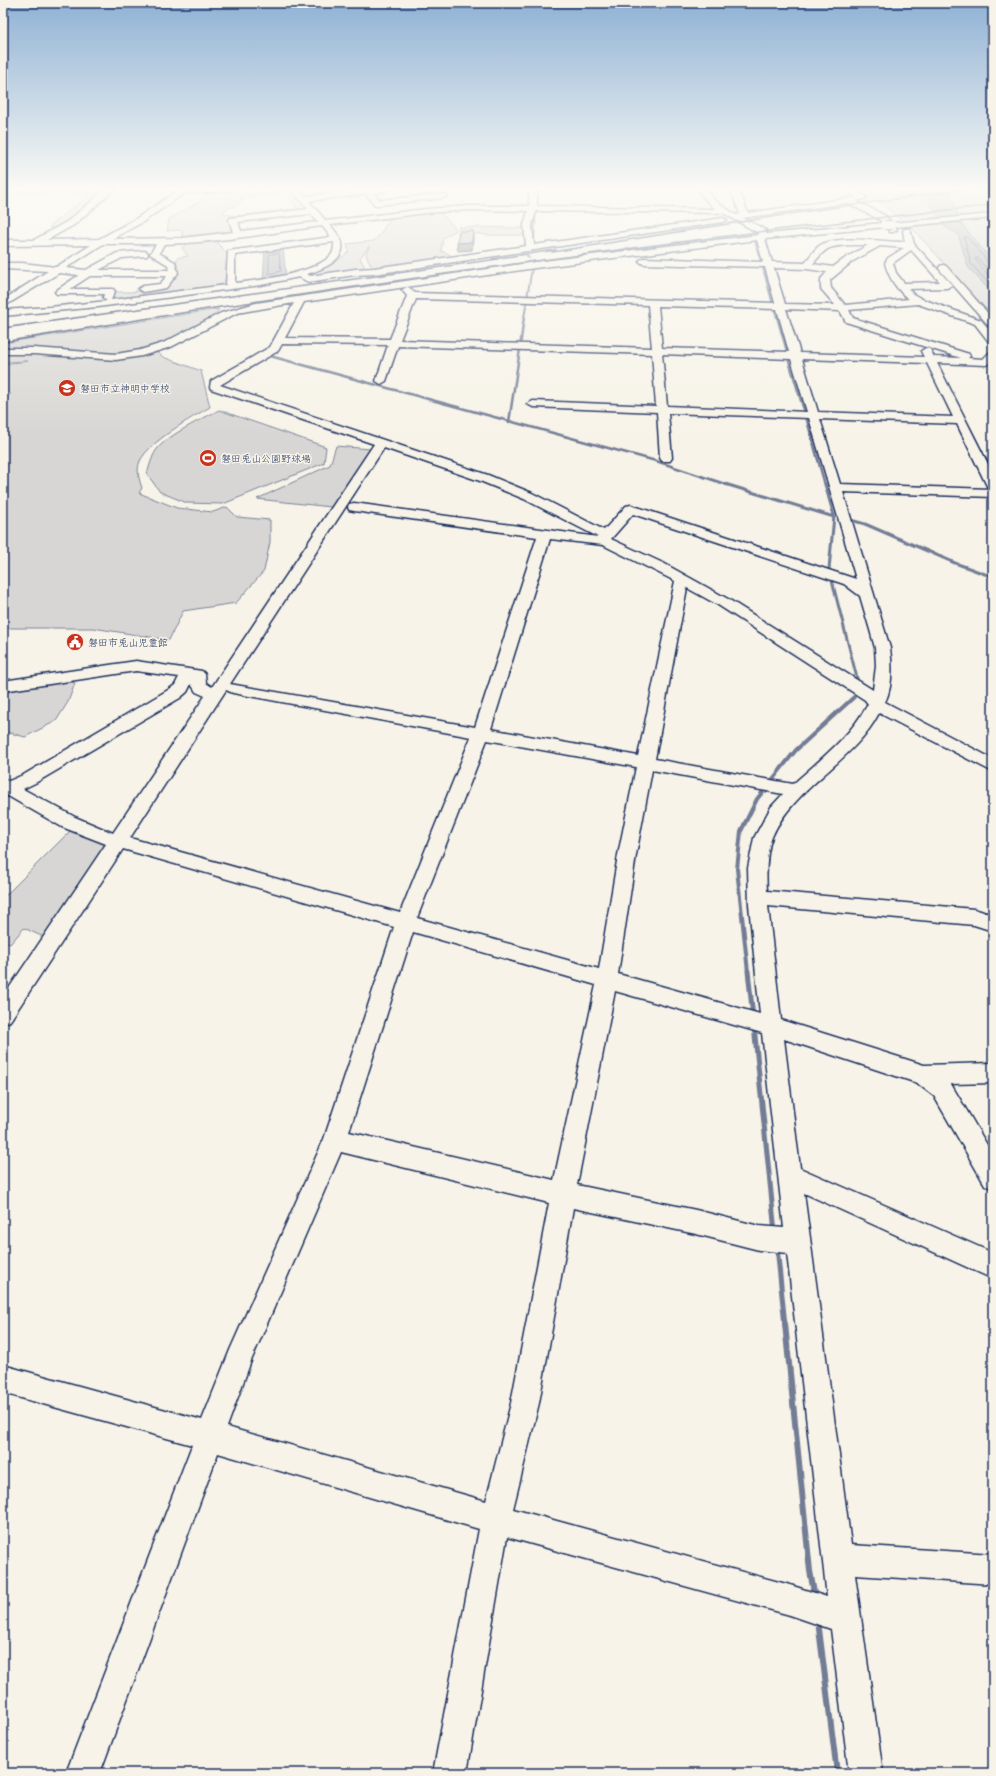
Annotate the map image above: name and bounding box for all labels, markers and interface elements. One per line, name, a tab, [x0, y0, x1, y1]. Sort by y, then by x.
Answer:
school or university icon: 磐田市立神明中学校	[57, 378, 77, 398]
place label: 磐田市立神明中学校	[80, 383, 170, 397]
sports icon: 磐田兎山公園野球場	[198, 448, 218, 468]
place label: 磐田兎山公園野球場	[221, 453, 311, 467]
public building icon: 磐田市兎山児童館	[65, 632, 85, 652]
place label: 磐田市兎山児童館	[88, 637, 168, 651]

